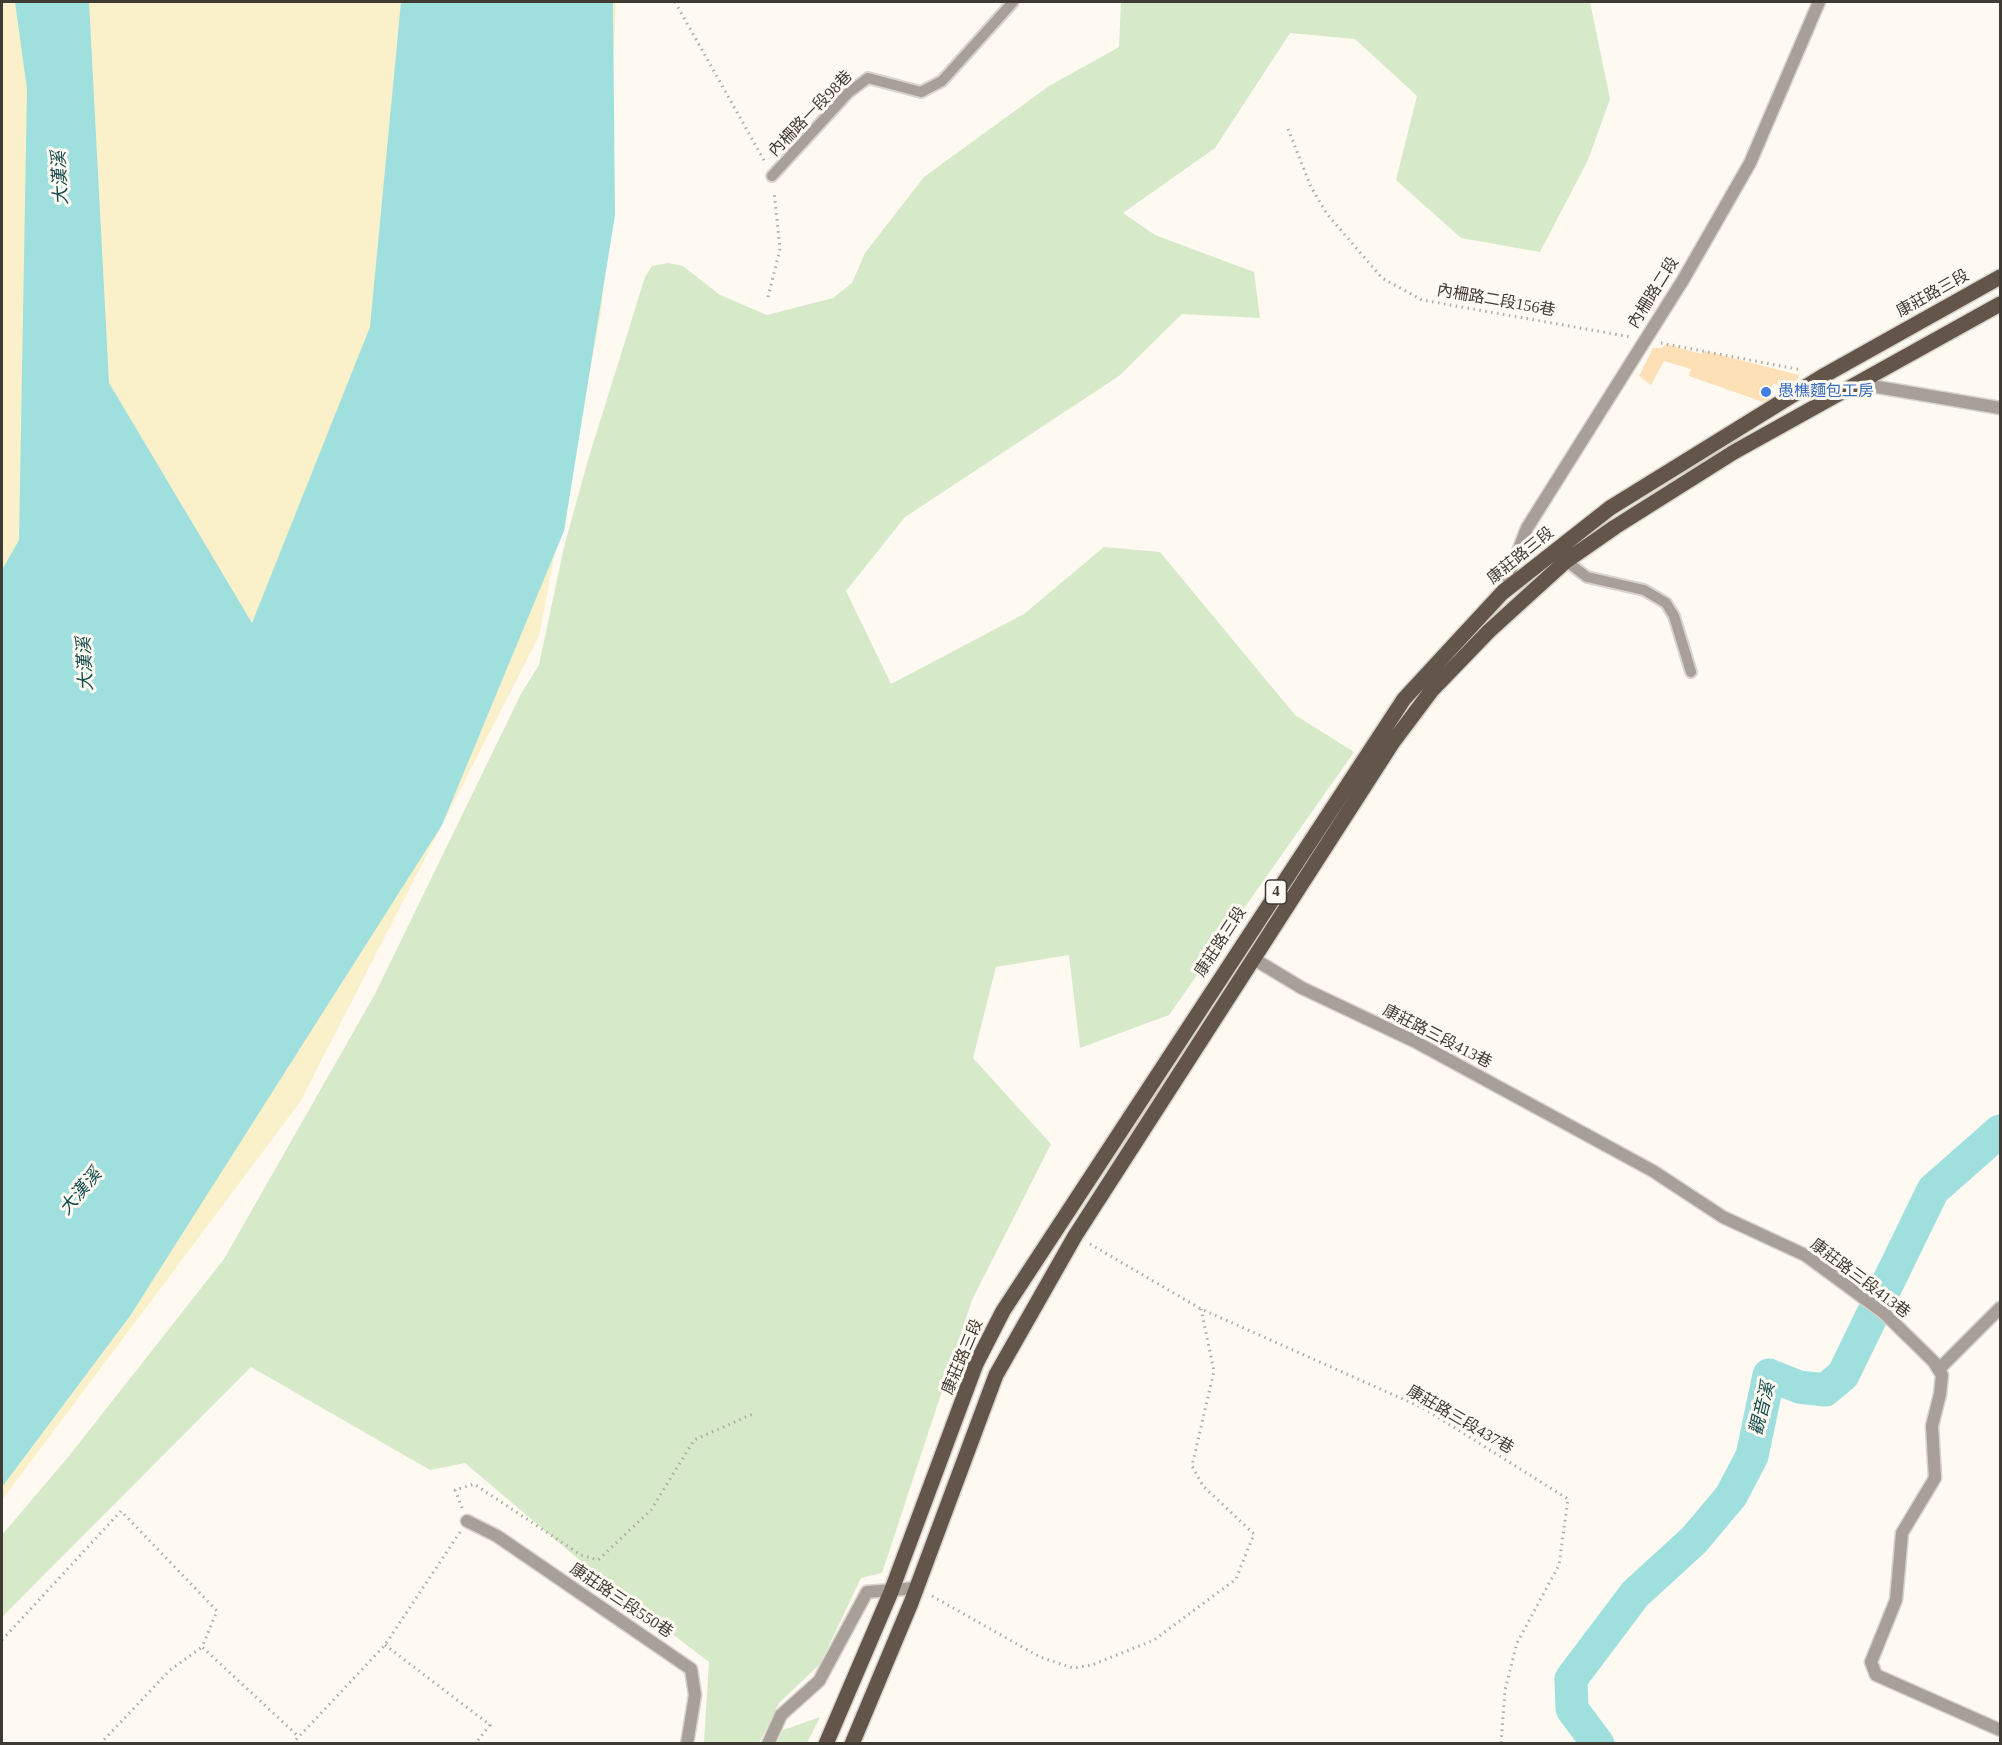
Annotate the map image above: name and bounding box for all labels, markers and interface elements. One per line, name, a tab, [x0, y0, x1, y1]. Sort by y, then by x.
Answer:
street label: 內柵路一段98巷	[765, 67, 857, 161]
water label: 大漢溪	[49, 150, 73, 206]
street label: 內柵路二段	[1625, 254, 1683, 332]
street label: 康莊路三段	[1893, 266, 1973, 322]
street label: 內柵路二段156巷	[1435, 281, 1557, 321]
place label: 愚樵麵包工房	[1778, 382, 1874, 402]
marker: 愚樵麵包工房	[1759, 385, 1773, 399]
street label: 康莊路三段	[1484, 523, 1558, 589]
water label: 大漢溪	[74, 636, 98, 692]
road number: 4	[1266, 880, 1286, 904]
street label: 康莊路三段	[1191, 903, 1251, 981]
street label: 康莊路三段413巷	[1379, 1001, 1495, 1073]
water label: 大漢溪	[55, 1164, 107, 1220]
street label: 康莊路三段413巷	[1806, 1235, 1914, 1323]
street label: 康莊路三段	[939, 1316, 987, 1398]
water label: 觀音溪	[1746, 1380, 1780, 1438]
street label: 康莊路三段437巷	[1403, 1382, 1517, 1458]
street label: 康莊路三段550巷	[566, 1559, 676, 1643]

